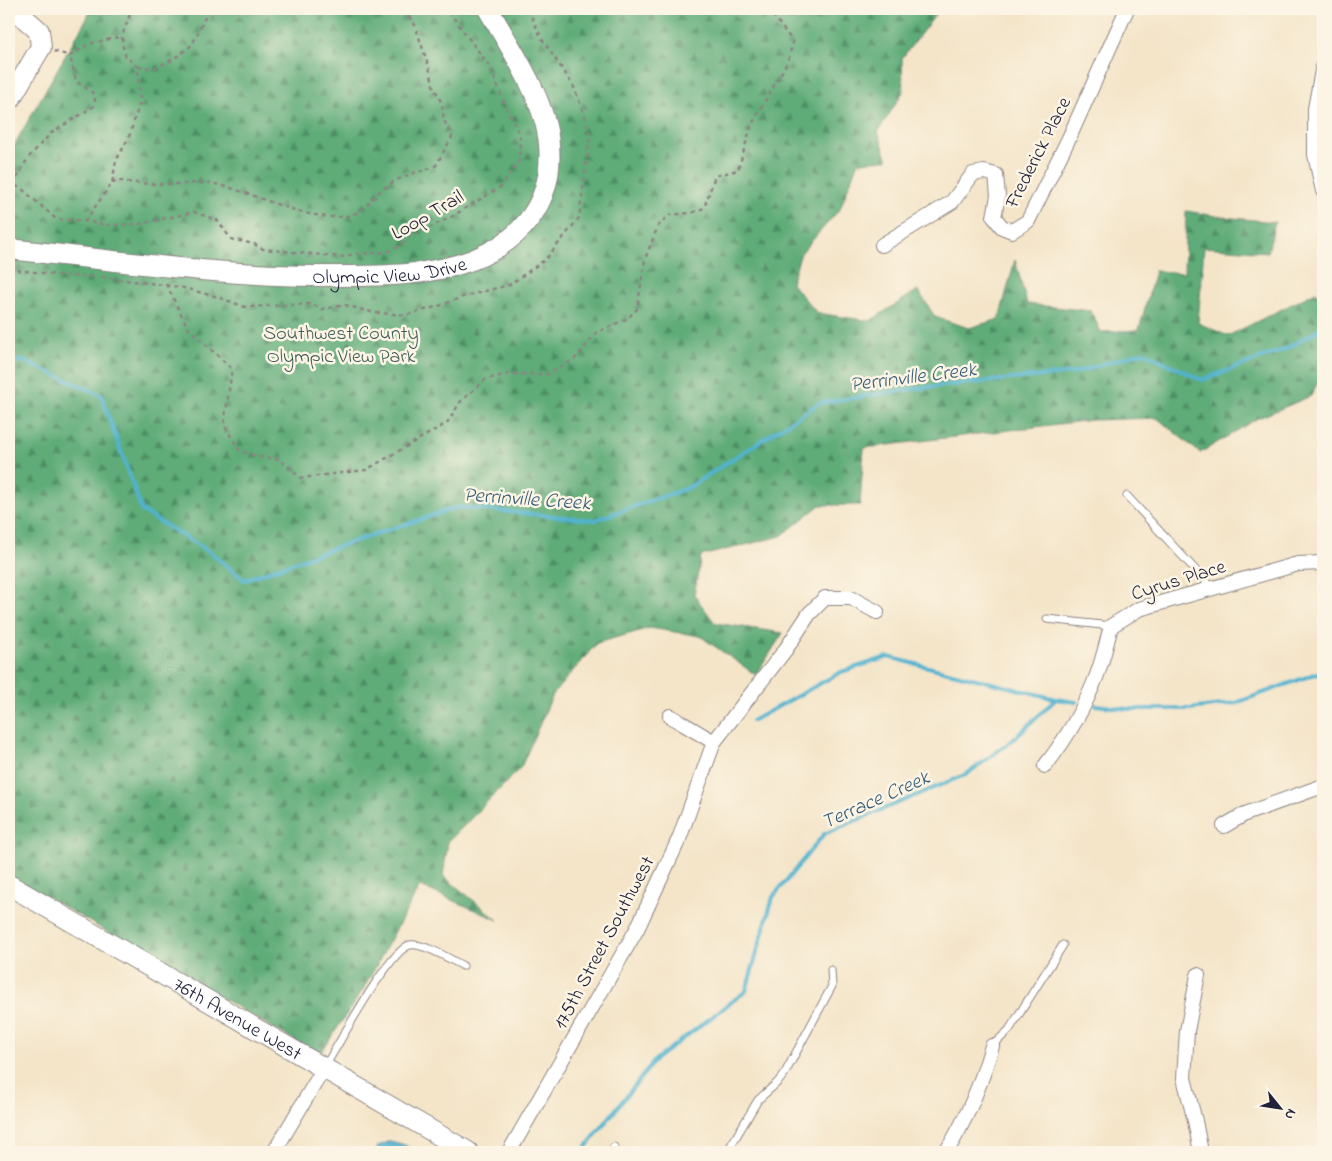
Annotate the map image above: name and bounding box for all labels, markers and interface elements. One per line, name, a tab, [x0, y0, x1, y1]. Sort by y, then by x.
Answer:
street label: Frederick Place	[998, 92, 1080, 215]
street label: Loop Trail	[387, 184, 470, 249]
street label: Olympic View Drive	[312, 251, 471, 293]
park label: Southwest County Olympic View Park	[263, 320, 419, 372]
water label: Perrinville Creek	[848, 355, 979, 401]
water label: Perrinville Creek	[462, 481, 592, 519]
street label: Cyrus Place	[1128, 553, 1229, 609]
water label: Terrace Creek	[817, 763, 936, 838]
street label: 175th Street Southwest	[547, 851, 663, 1035]
street label: 76th Avenue West	[167, 972, 307, 1069]
north arrow	[1254, 1084, 1304, 1134]
text: N	[1279, 1104, 1301, 1123]

